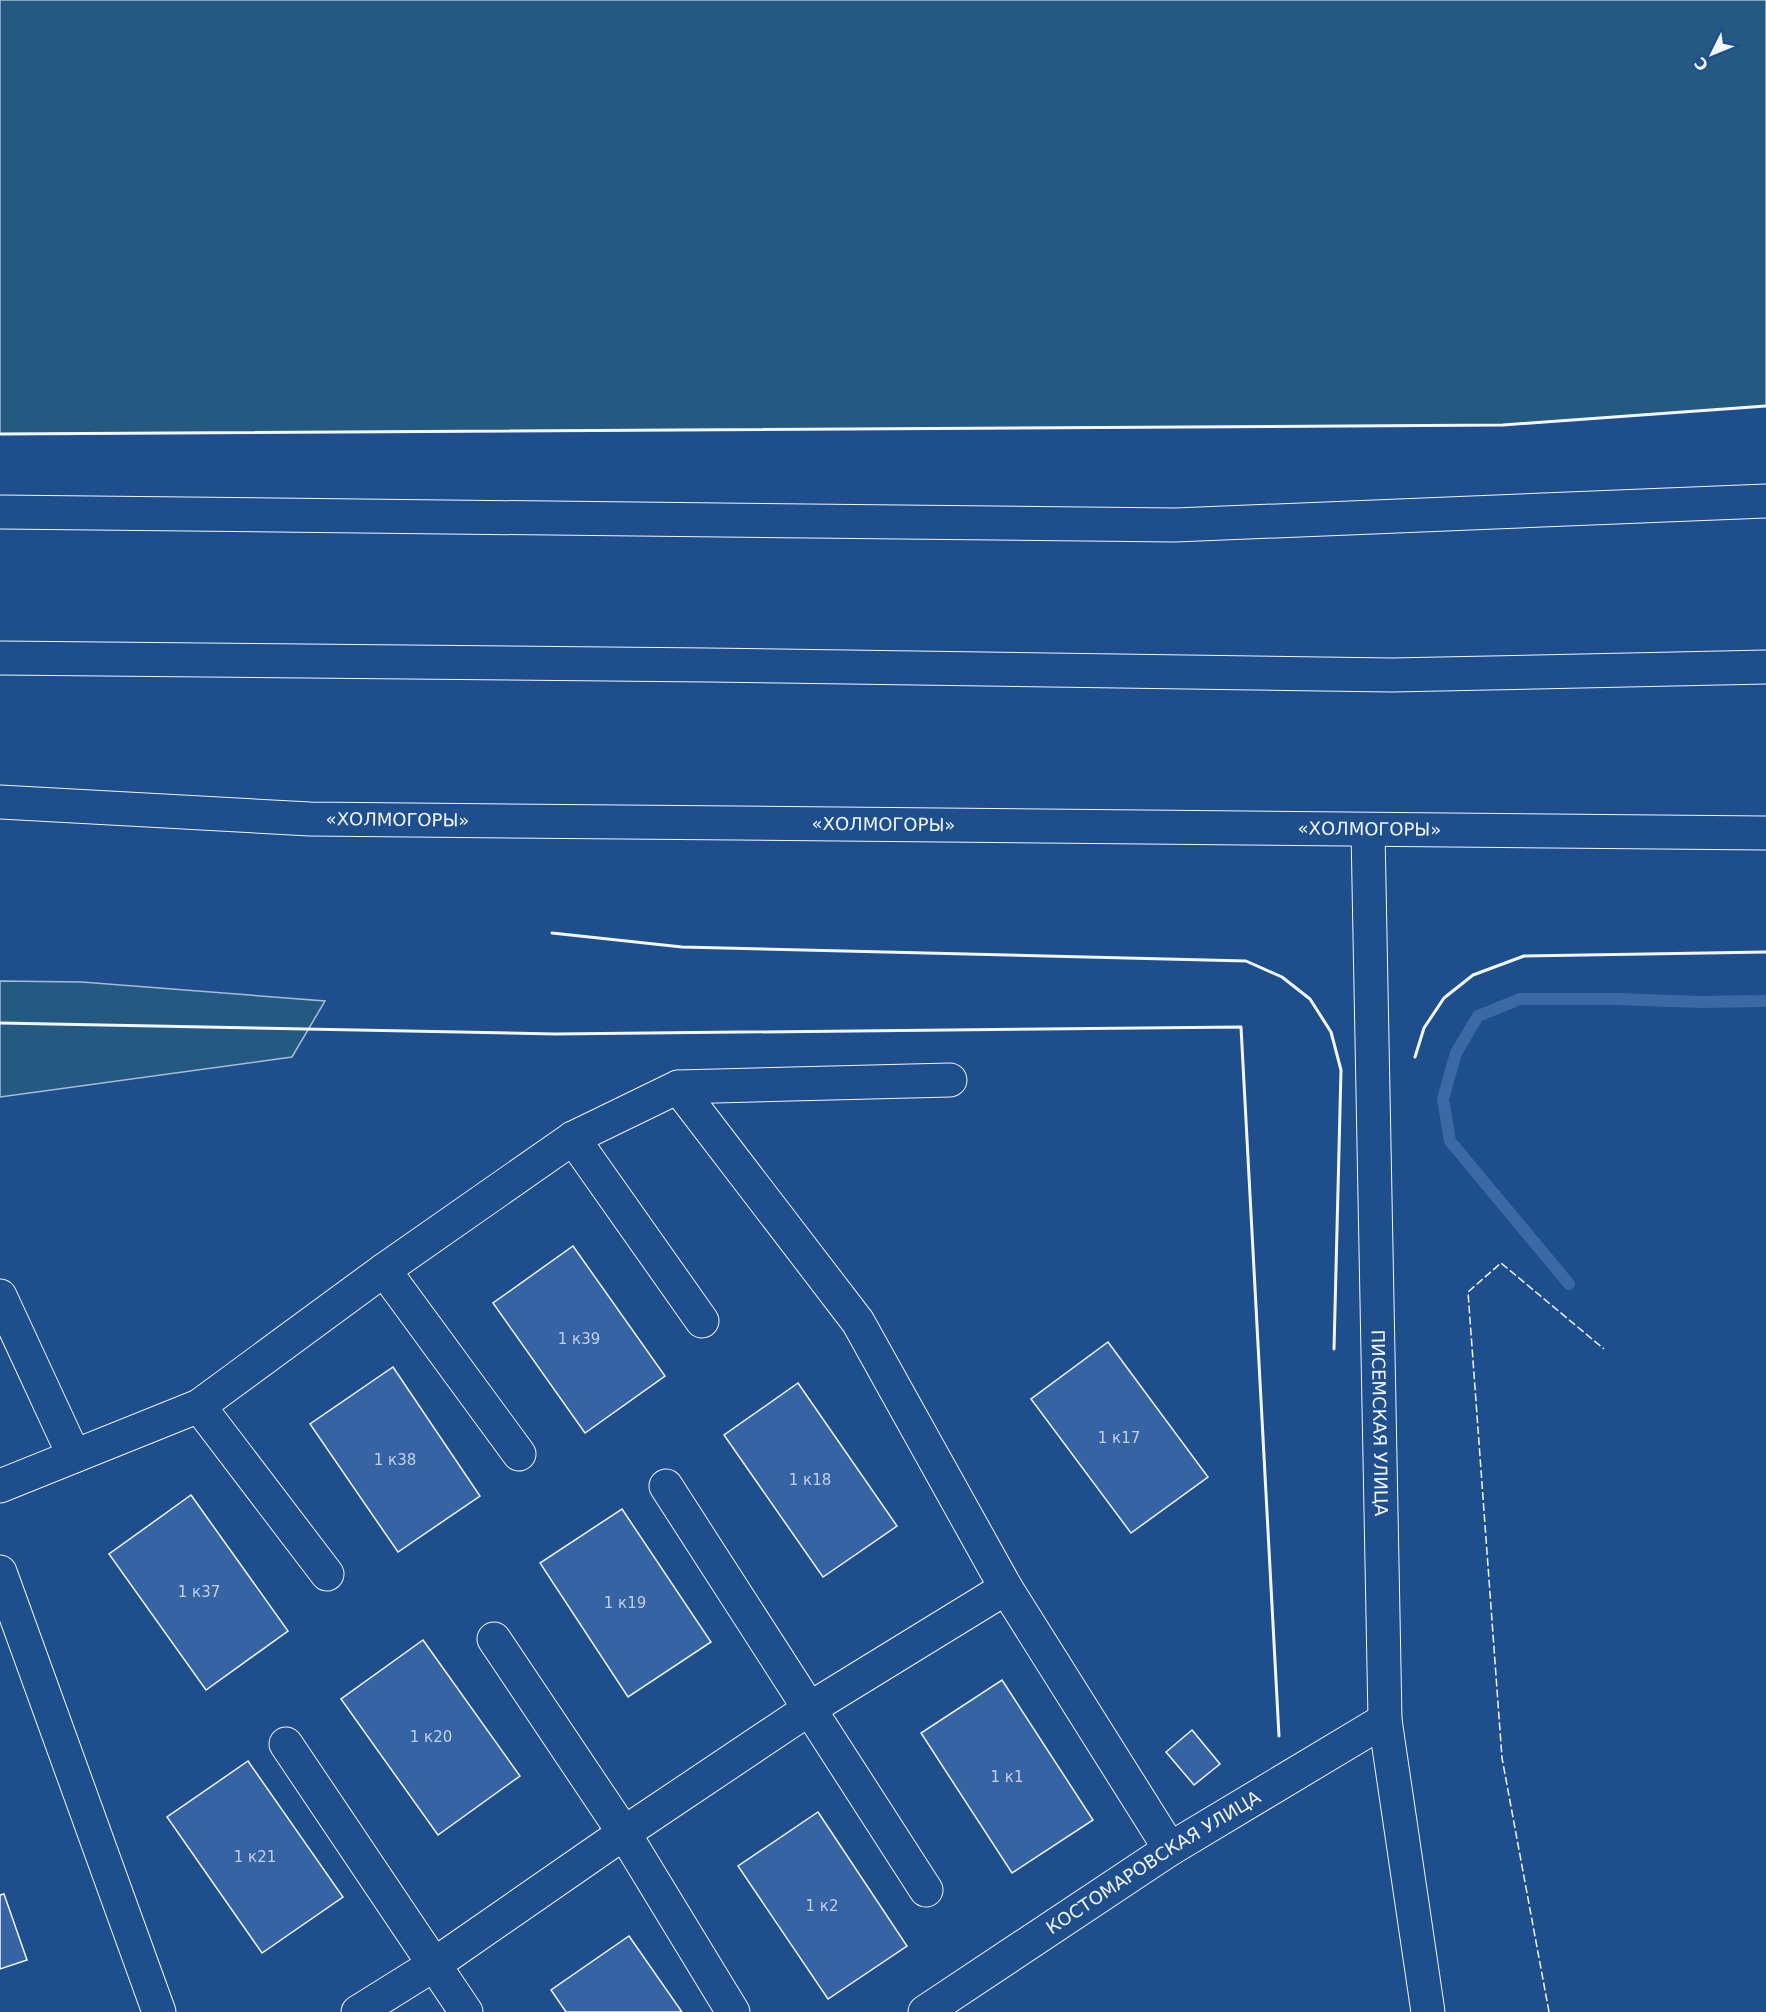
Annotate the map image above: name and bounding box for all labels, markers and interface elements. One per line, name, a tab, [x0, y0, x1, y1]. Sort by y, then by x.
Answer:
north arrow	[1682, 24, 1742, 84]
text: С	[1690, 53, 1712, 75]
street label: «ХОЛМОГОРЫ»	[326, 808, 469, 831]
street label: «ХОЛМОГОРЫ»	[812, 813, 955, 835]
street label: «ХОЛМОГОРЫ»	[1298, 817, 1441, 840]
street label: ПИСЕМСКАЯ УЛИЦА	[1368, 1329, 1392, 1517]
house number: 1 к39	[558, 1330, 600, 1348]
house number: 1 к17	[1098, 1429, 1140, 1447]
house number: 1 к38	[374, 1451, 416, 1469]
house number: 1 к18	[789, 1471, 831, 1489]
house number: 1 к37	[178, 1583, 220, 1601]
house number: 1 к19	[604, 1594, 646, 1612]
house number: 1 к20	[410, 1728, 452, 1746]
house number: 1 к1	[991, 1768, 1023, 1786]
street label: КОСТОМАРОВСКАЯ УЛИЦА	[1042, 1786, 1265, 1938]
house number: 1 к21	[234, 1848, 276, 1866]
house number: 1 к2	[806, 1897, 838, 1915]

